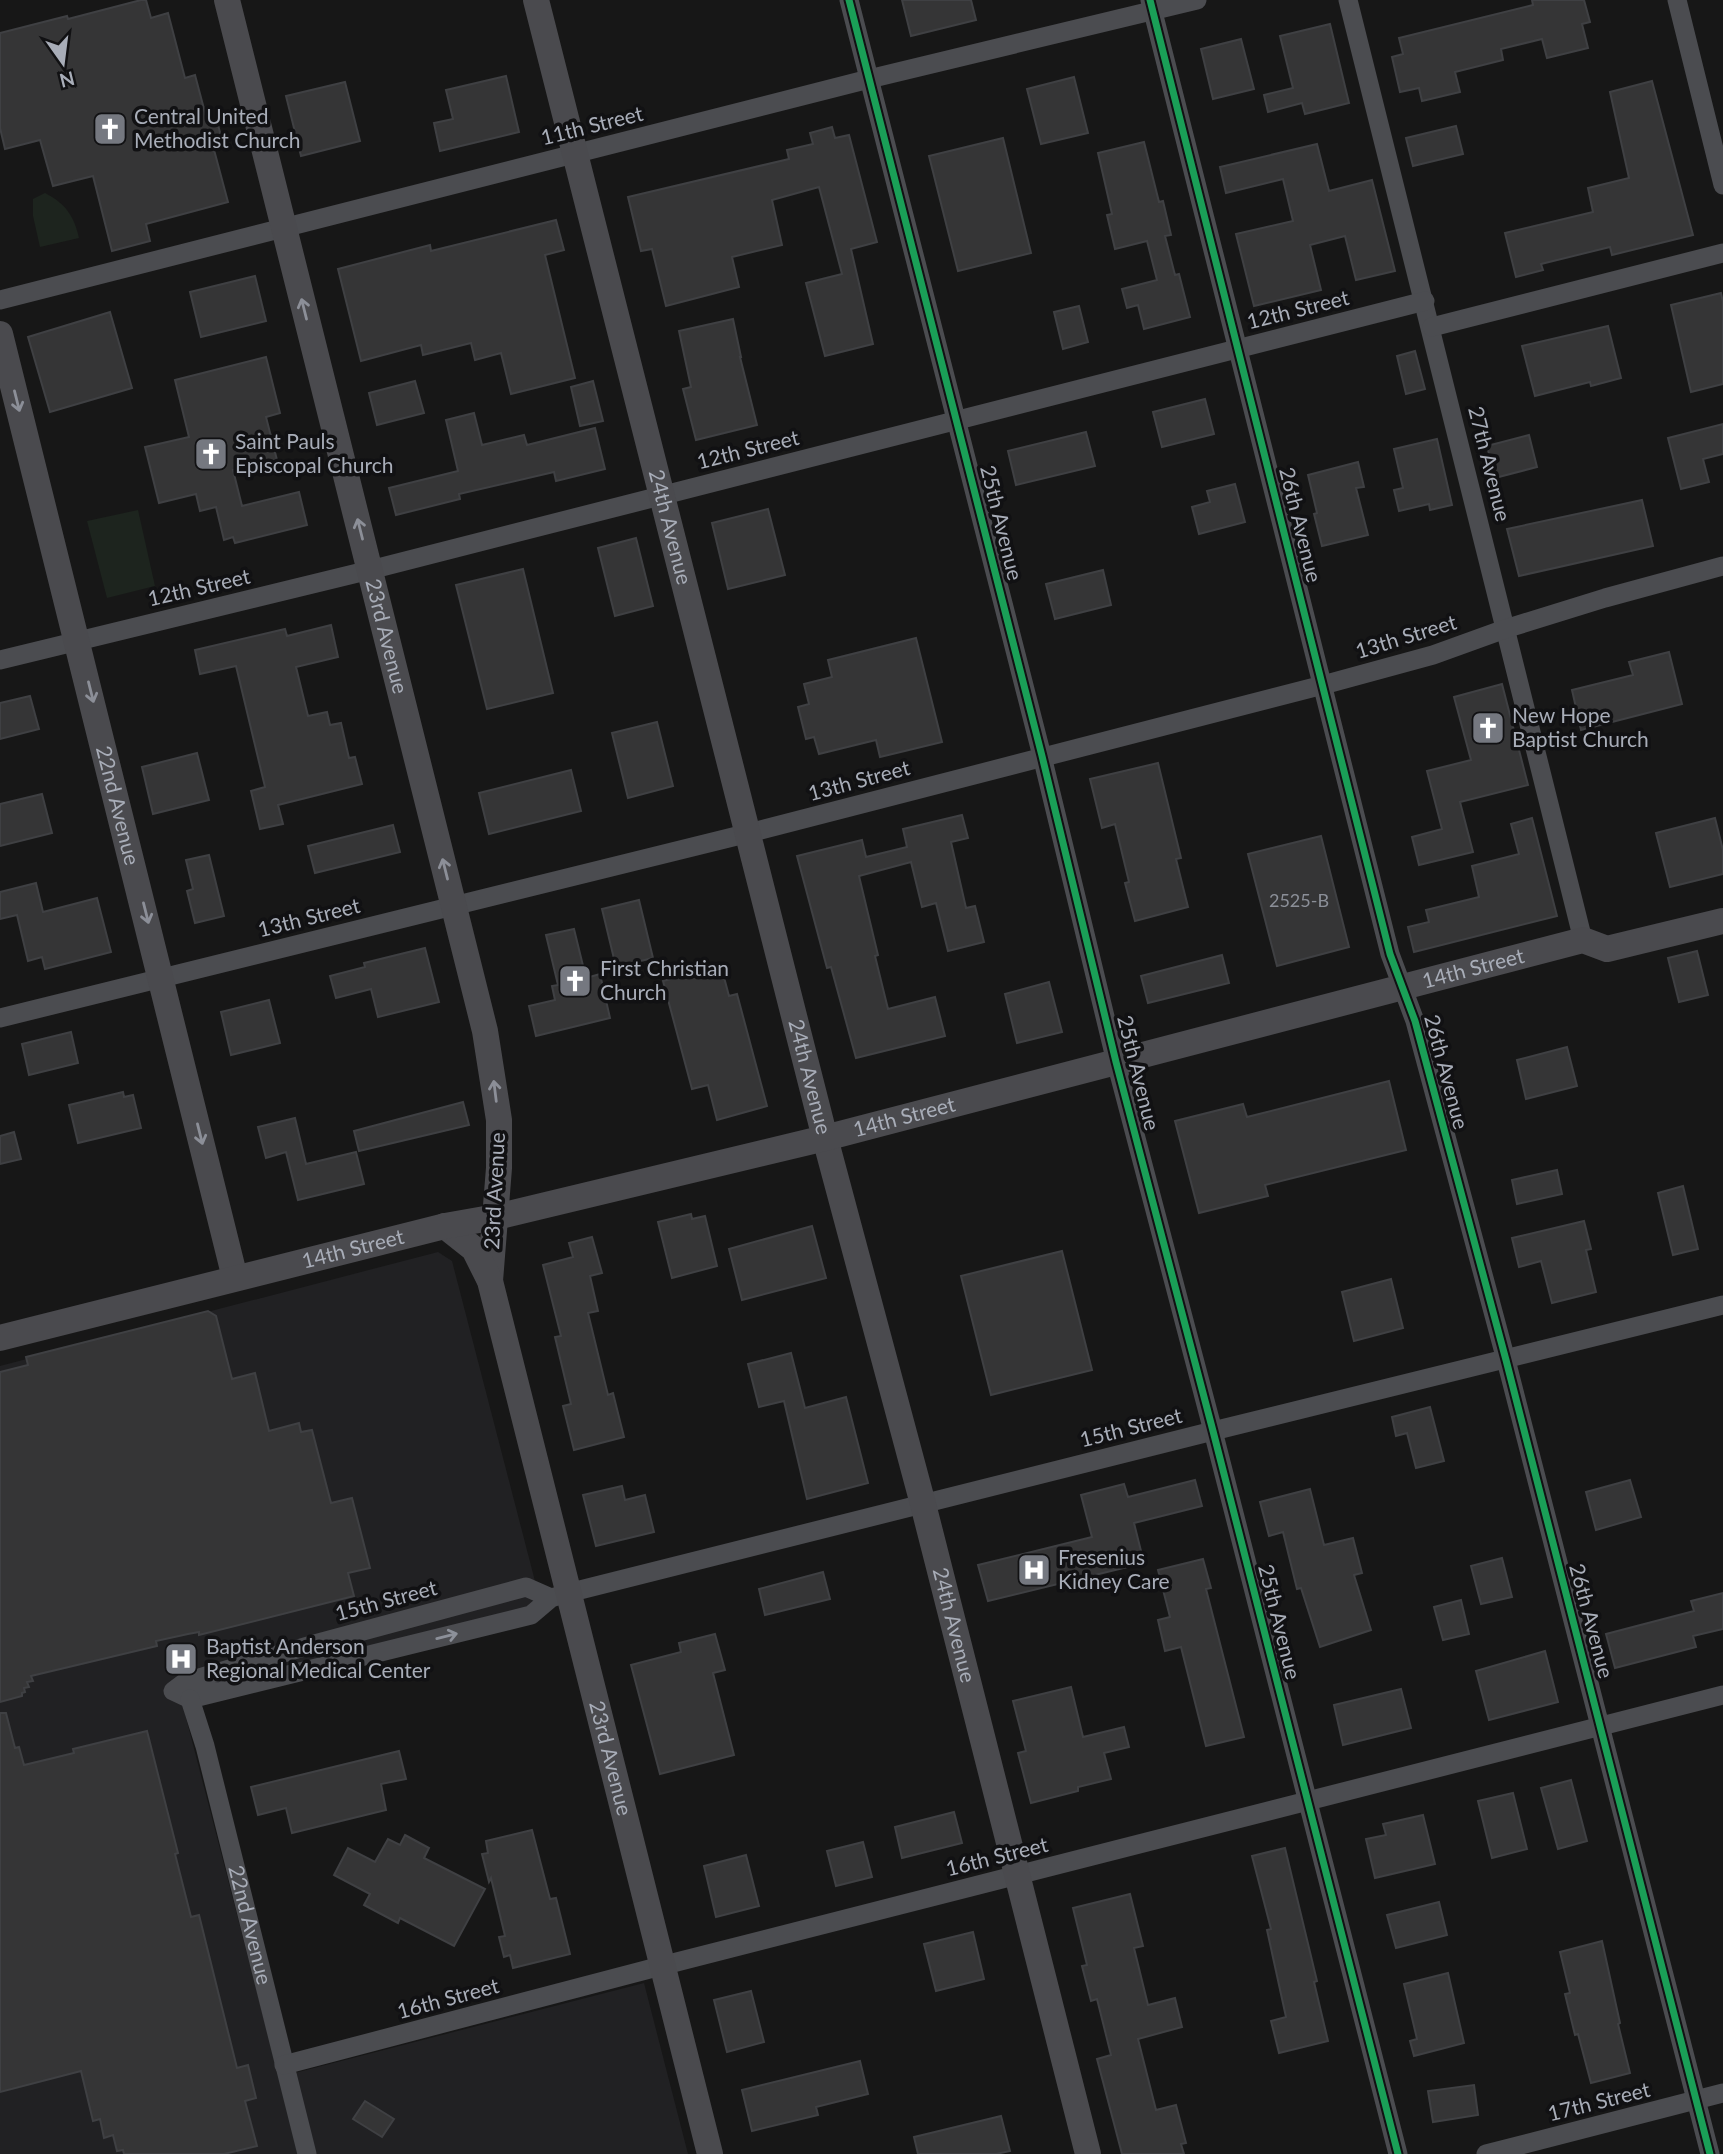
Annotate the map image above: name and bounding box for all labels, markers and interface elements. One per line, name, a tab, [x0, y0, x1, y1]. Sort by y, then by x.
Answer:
north arrow	[28, 28, 98, 98]
text: N	[57, 67, 77, 93]
street label: 11th Street	[538, 100, 646, 149]
place label: Central United Methodist Church	[134, 103, 301, 152]
church icon: Central United Methodist Church	[91, 110, 129, 148]
street label: 12th Street	[1244, 284, 1352, 333]
one-way arrow	[297, 298, 310, 321]
one-way arrow	[11, 389, 24, 412]
street label: 27th Avenue	[1464, 403, 1517, 524]
street label: 12th Street	[694, 424, 802, 473]
place label: Saint Pauls Episcopal Church	[235, 428, 393, 477]
church icon: Saint Pauls Episcopal Church	[192, 435, 230, 473]
street label: 25th Avenue	[976, 462, 1029, 583]
street label: 26th Avenue	[1275, 464, 1328, 585]
street label: 24th Avenue	[645, 467, 698, 587]
one-way arrow	[353, 518, 366, 541]
street label: 12th Street	[145, 563, 253, 610]
street label: 23rd Avenue	[361, 576, 414, 696]
street label: 13th Street	[1352, 608, 1460, 663]
one-way arrow	[85, 681, 98, 703]
place label: New Hope Baptist Church	[1512, 702, 1649, 751]
church icon: New Hope Baptist Church	[1469, 709, 1507, 747]
street label: 22nd Avenue	[92, 743, 146, 868]
street label: 13th Street	[805, 754, 913, 805]
one-way arrow	[438, 858, 451, 881]
house number: 2525-B	[1269, 889, 1329, 911]
street label: 13th Street	[255, 892, 363, 941]
one-way arrow	[140, 901, 153, 924]
street label: 14th Street	[1419, 942, 1527, 992]
place label: First Christian Church	[600, 955, 729, 1004]
church icon: First Christian Church	[556, 962, 594, 1000]
street label: 26th Avenue	[1420, 1011, 1475, 1132]
street label: 25th Avenue	[1113, 1012, 1166, 1133]
street label: 24th Avenue	[784, 1016, 838, 1137]
one-way arrow	[488, 1080, 501, 1102]
street label: 14th Street	[850, 1090, 958, 1141]
one-way arrow	[194, 1122, 207, 1145]
street label: 23rd Avenue	[478, 1132, 509, 1250]
street label: 14th Street	[299, 1223, 407, 1273]
street label: 15th Street	[1077, 1402, 1185, 1451]
place label: Fresenius Kidney Care	[1058, 1544, 1170, 1593]
hospital icon: Fresenius Kidney Care	[1015, 1551, 1053, 1589]
street label: 26th Avenue	[1565, 1560, 1620, 1681]
street label: 25th Avenue	[1254, 1561, 1307, 1682]
street label: 24th Avenue	[929, 1565, 982, 1685]
street label: 15th Street	[332, 1574, 440, 1625]
one-way arrow	[435, 1629, 458, 1642]
place label: Baptist Anderson Regional Medical Center	[206, 1633, 431, 1682]
hospital icon: Baptist Anderson Regional Medical Center	[162, 1640, 200, 1678]
street label: 23rd Avenue	[585, 1698, 638, 1818]
street label: 16th Street	[943, 1831, 1051, 1880]
street label: 22nd Avenue	[224, 1863, 278, 1987]
street label: 16th Street	[394, 1972, 502, 2023]
street label: 17th Street	[1545, 2076, 1653, 2125]

